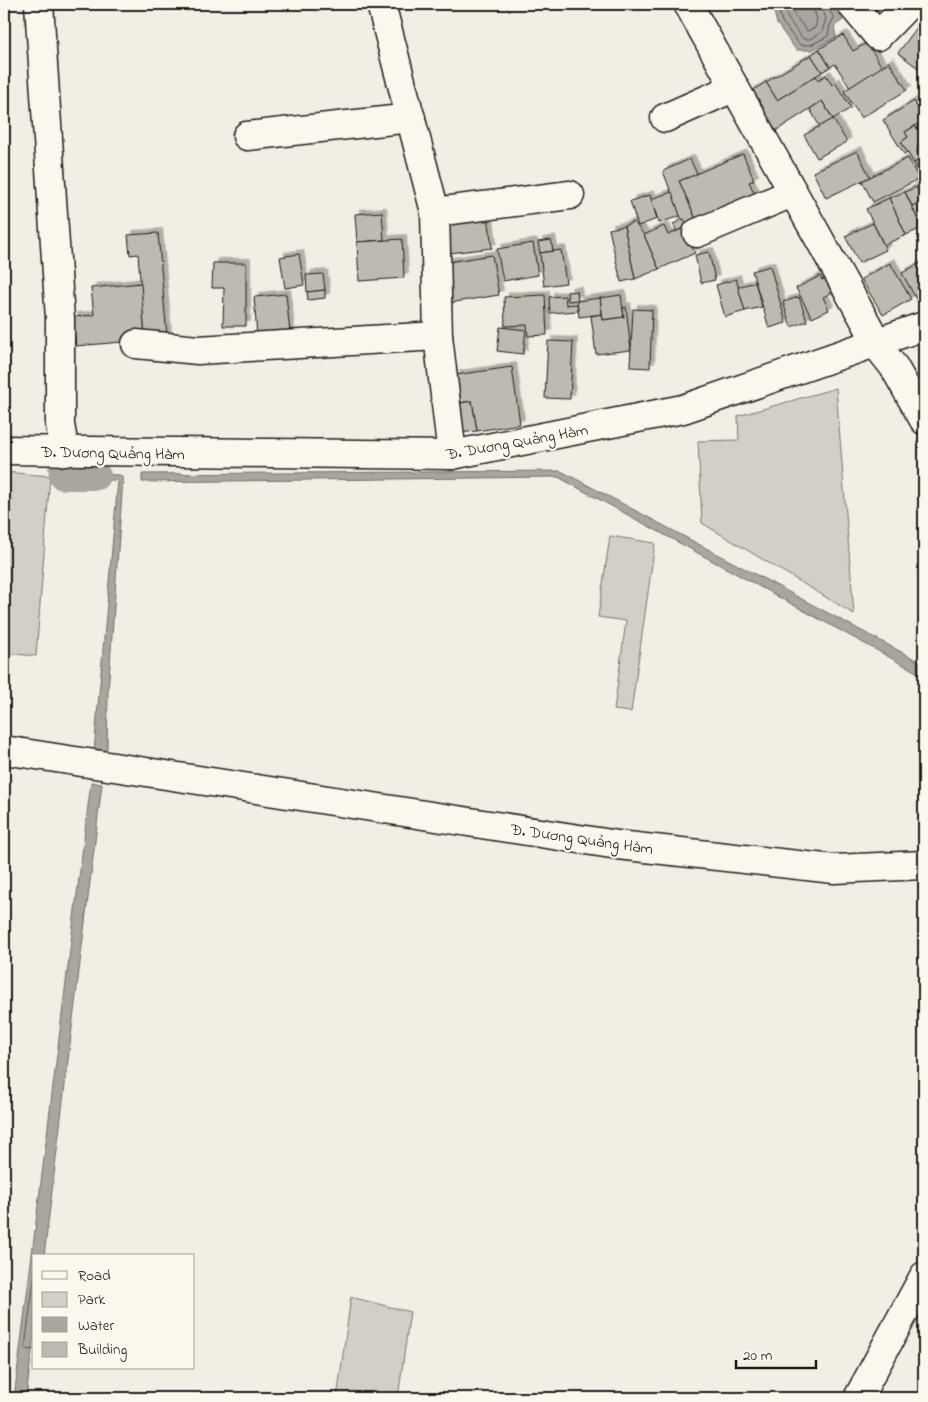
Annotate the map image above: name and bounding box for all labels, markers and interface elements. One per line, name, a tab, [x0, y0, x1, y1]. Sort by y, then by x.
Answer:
street label: Đ. Dương Quảng Hàm	[444, 419, 590, 467]
street label: Đ. Dương Quảng Hàm	[40, 441, 185, 467]
street label: Đ. Dương Quảng Hàm	[508, 818, 655, 862]
legend	[32, 1254, 195, 1370]
text: Road	[78, 1265, 111, 1287]
text: Park	[78, 1289, 106, 1311]
text: Water	[78, 1315, 114, 1337]
scale bar	[736, 1337, 816, 1369]
text: Building	[77, 1339, 127, 1362]
text: 20 m	[743, 1345, 773, 1367]

